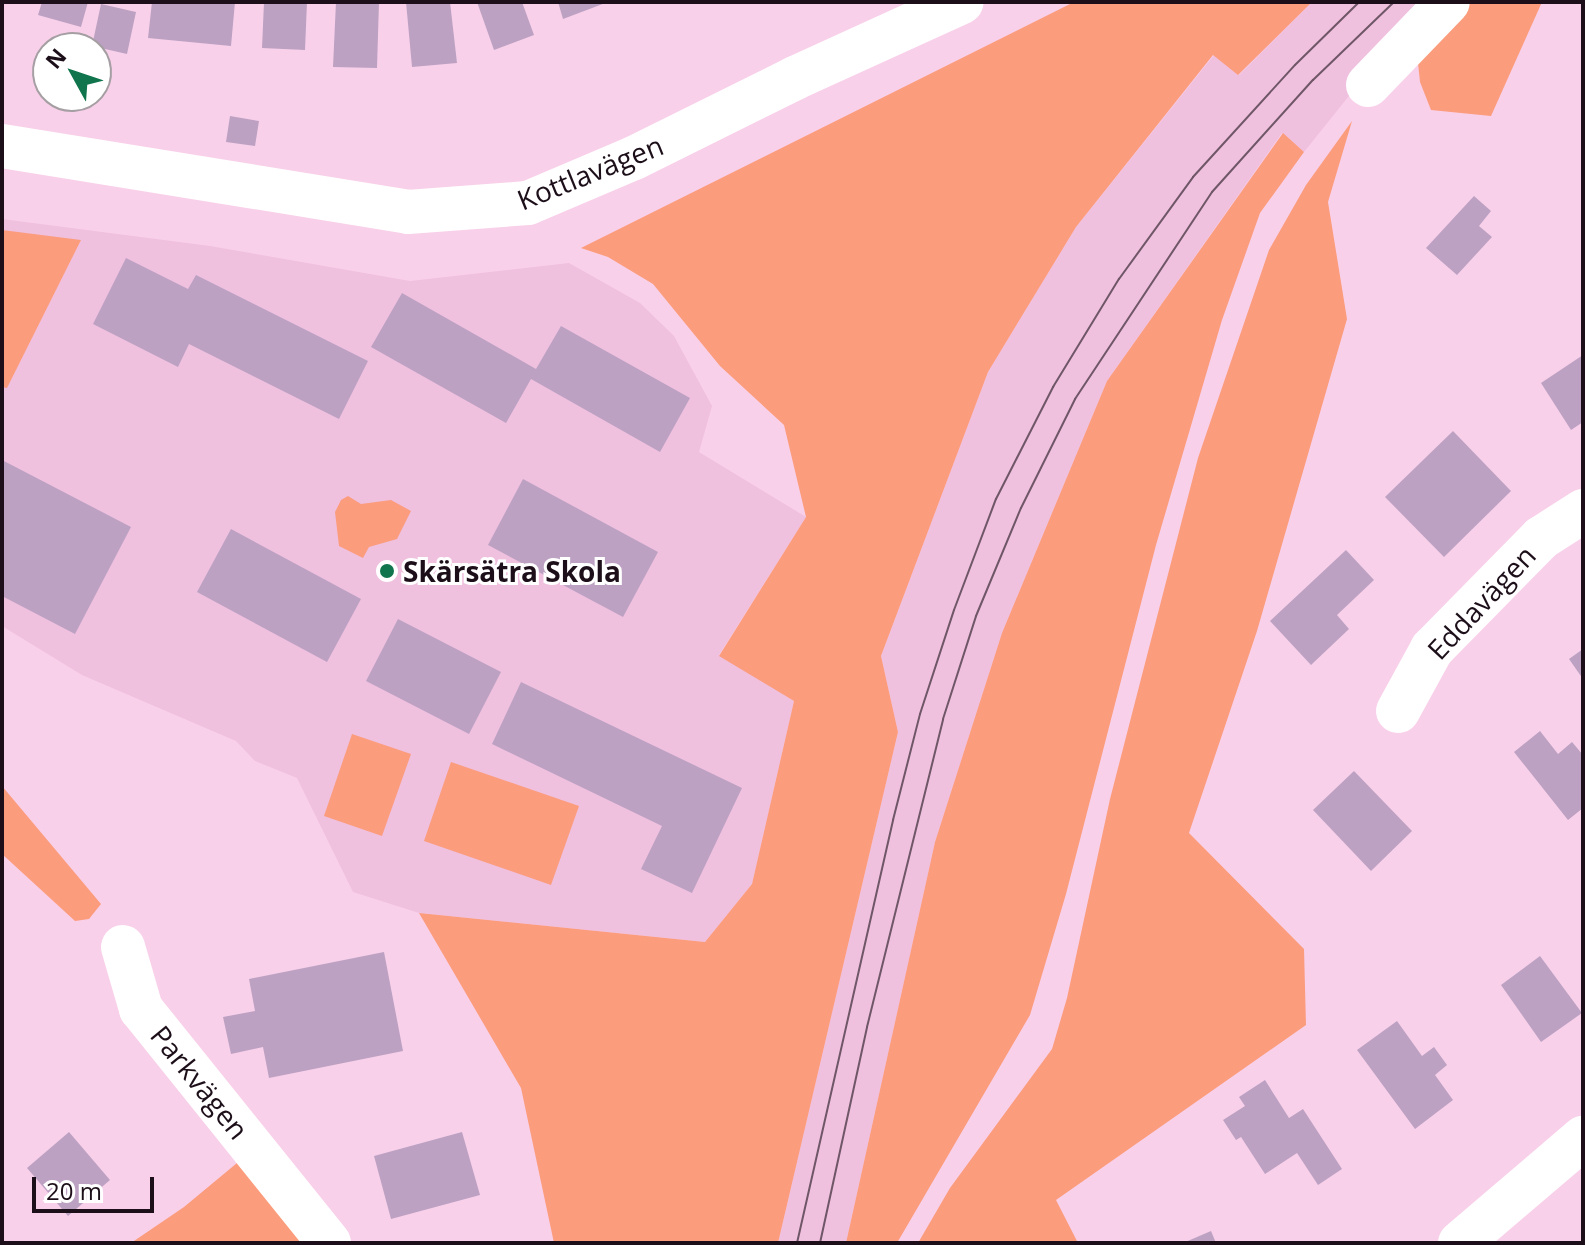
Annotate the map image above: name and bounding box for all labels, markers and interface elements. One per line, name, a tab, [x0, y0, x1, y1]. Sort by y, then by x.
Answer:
north arrow	[32, 32, 112, 112]
text: N	[38, 41, 72, 74]
street label: Kottlavägen	[512, 128, 668, 216]
street label: Eddavägen	[1420, 538, 1542, 666]
place label: Skärsätra Skola	[403, 554, 621, 588]
marker: Skärsätra Skola	[378, 562, 396, 580]
street label: Parkvägen	[144, 1019, 256, 1145]
scale bar	[36, 1161, 158, 1211]
text: 20 m	[46, 1174, 102, 1207]

